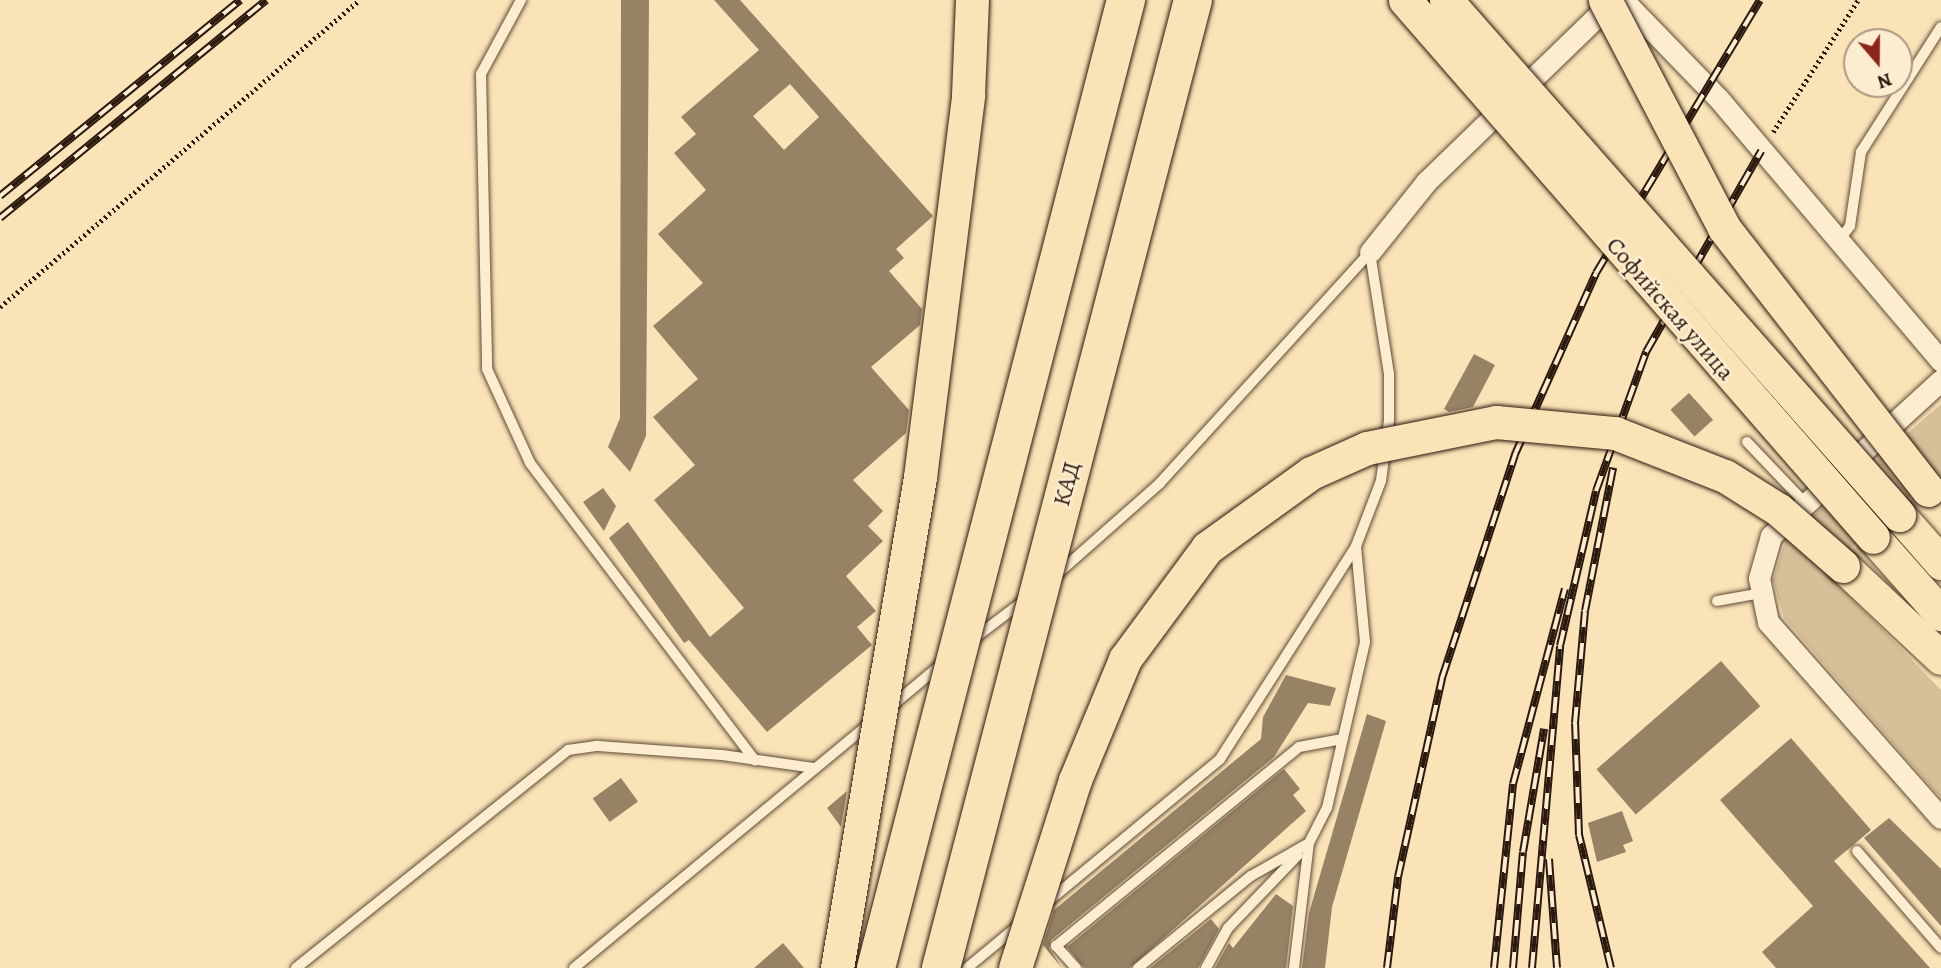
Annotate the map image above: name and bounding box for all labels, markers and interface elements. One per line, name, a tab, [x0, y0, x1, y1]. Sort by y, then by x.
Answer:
north arrow	[1843, 28, 1913, 98]
text: N	[1874, 66, 1895, 95]
street label: Софийская улица	[1600, 231, 1740, 387]
street label: КАД	[1047, 459, 1087, 509]

